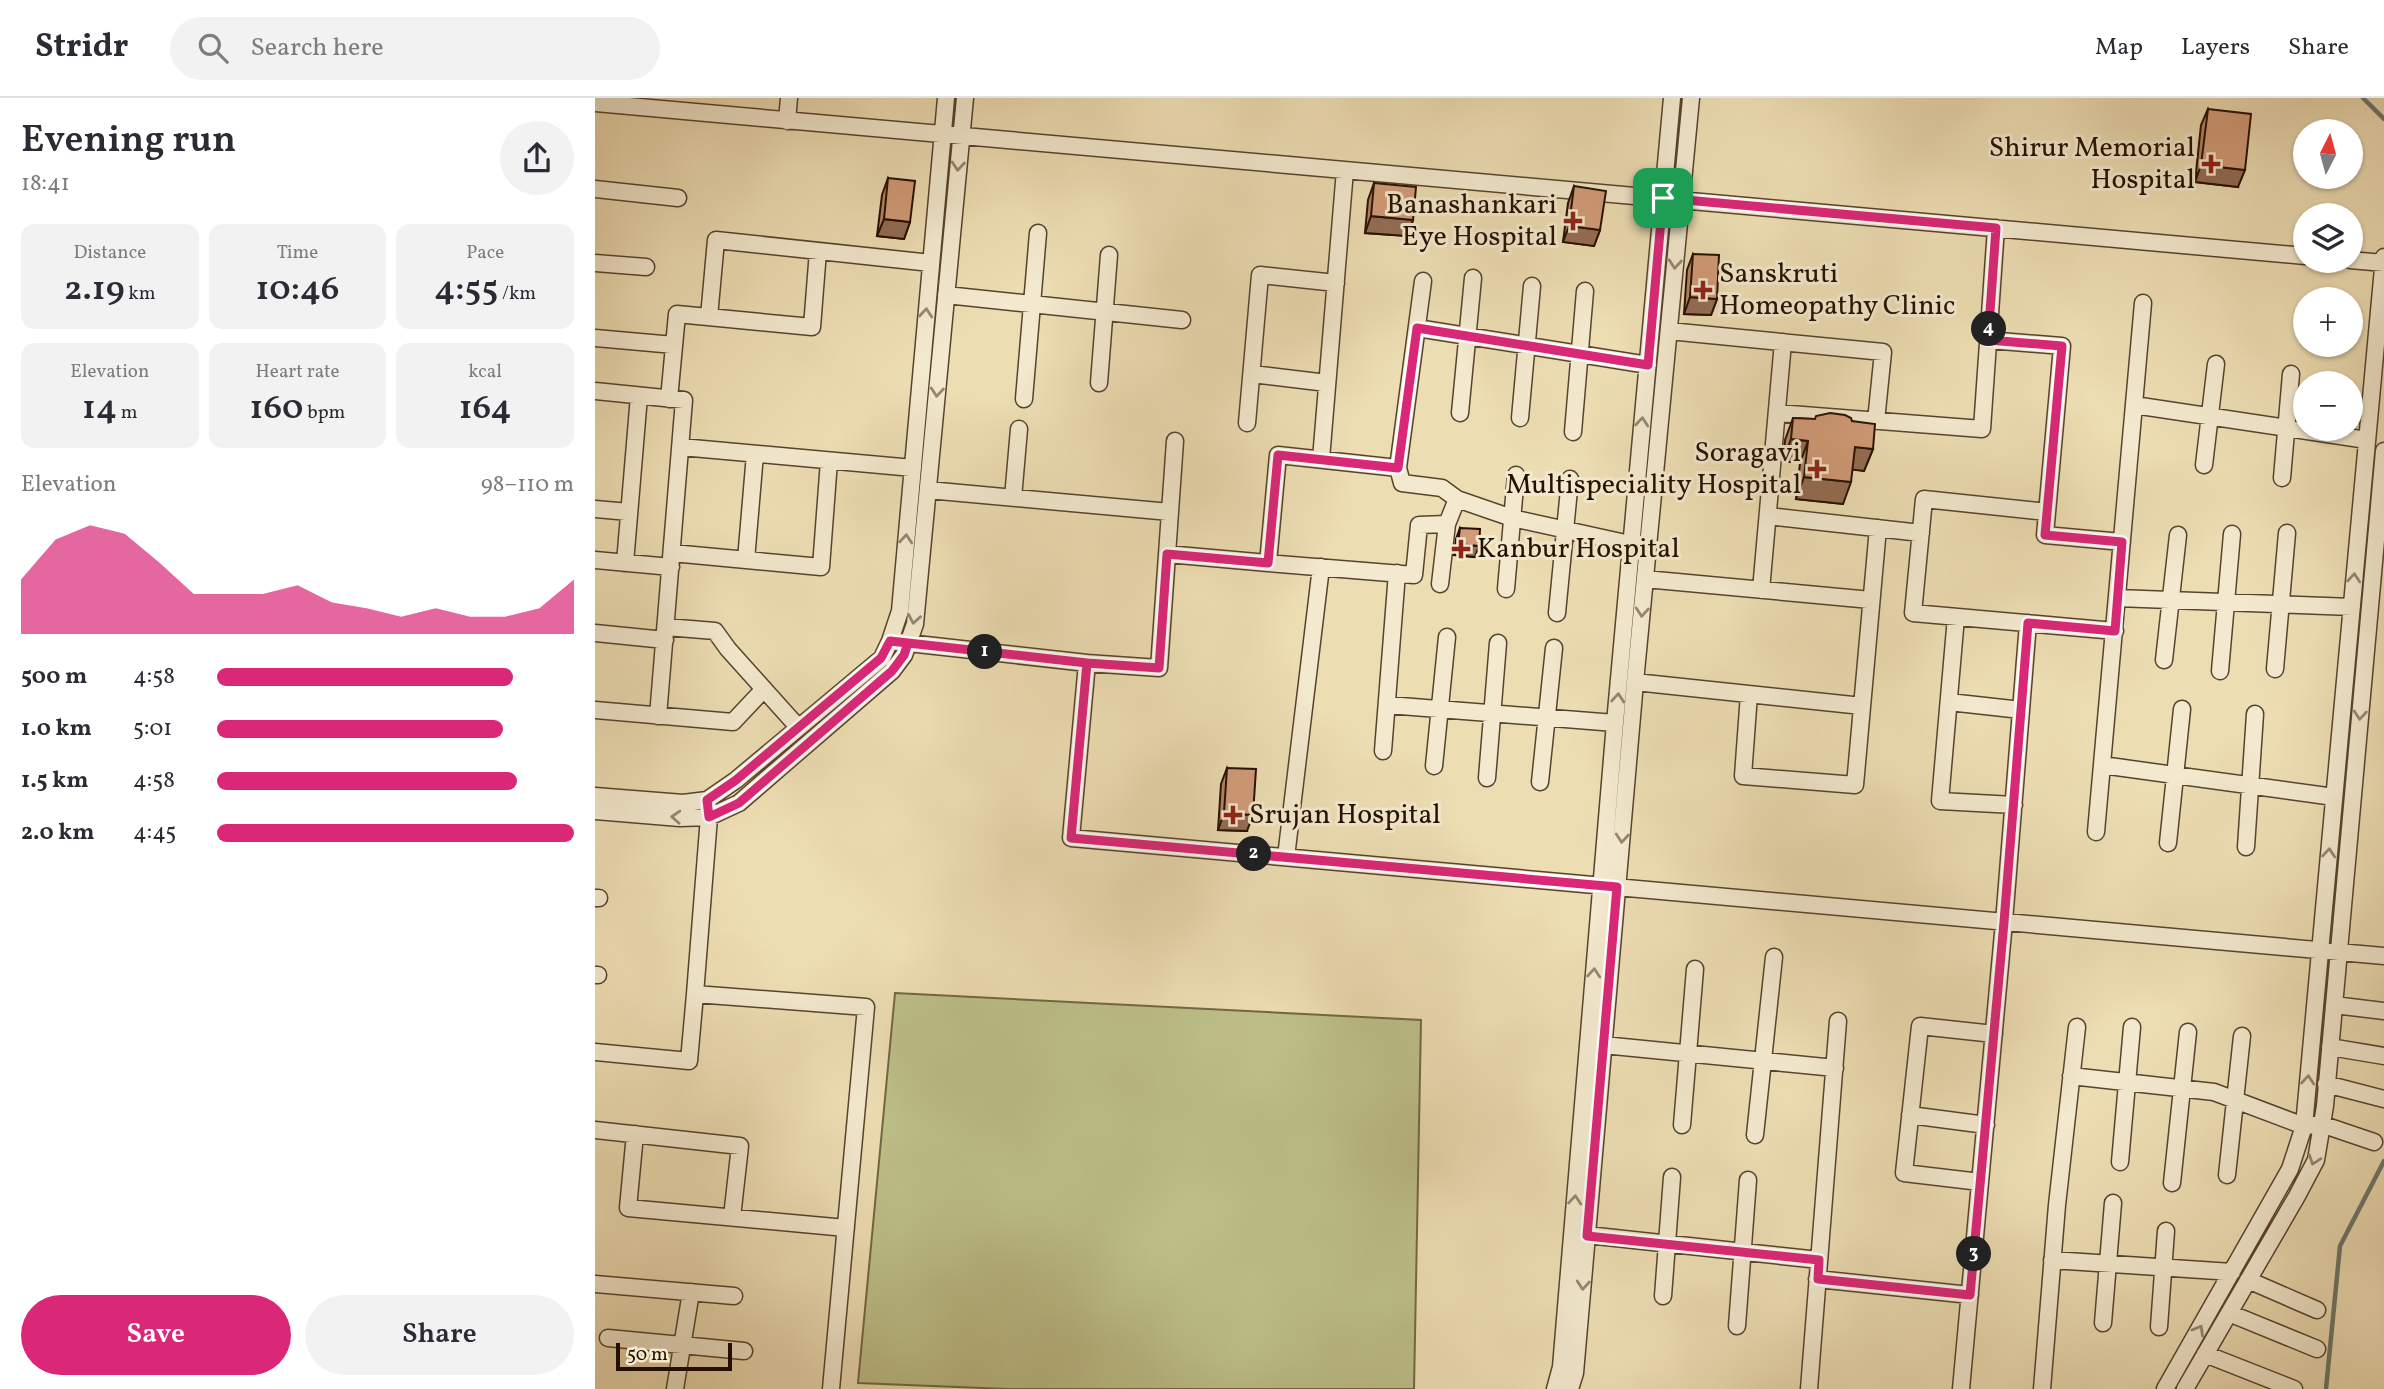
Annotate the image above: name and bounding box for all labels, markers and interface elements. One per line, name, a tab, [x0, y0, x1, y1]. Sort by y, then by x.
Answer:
search box	[170, 17, 660, 80]
text: Stridr	[35, 25, 128, 71]
icon: search	[194, 29, 232, 67]
text: Search here	[250, 30, 384, 66]
text: Map	[2095, 31, 2143, 65]
text: Layers	[2181, 31, 2250, 65]
text: Share	[2288, 31, 2349, 65]
text: Evening run	[21, 115, 236, 168]
north arrow	[2293, 119, 2363, 189]
map controls	[2293, 119, 2363, 441]
button: share	[500, 121, 574, 195]
place label: Shirur Memorial Hospital	[1989, 129, 2195, 200]
marker: Shirur Memorial Hospital	[2201, 154, 2221, 174]
one-way arrow	[951, 161, 966, 172]
text: 18:41	[21, 168, 70, 200]
pin	[1633, 168, 1693, 228]
icon: arrive	[1644, 179, 1682, 217]
place label: Banashankari Eye Hospital	[1386, 186, 1557, 257]
button: layers	[2293, 203, 2363, 273]
marker: Banashankari Eye Hospital	[1563, 211, 1583, 231]
text: Distance	[73, 240, 146, 266]
text: Time	[277, 240, 318, 266]
text: Pace	[466, 240, 504, 266]
place label: Sanskruti Homeopathy Clinic	[1719, 255, 1956, 326]
one-way arrow	[1668, 258, 1683, 269]
text: 2.19	[64, 266, 125, 314]
text: 10:46	[256, 266, 339, 314]
text: 4:55	[434, 266, 498, 314]
marker: Sanskruti Homeopathy Clinic	[1693, 280, 1713, 300]
text: km	[125, 281, 156, 307]
text: /km	[498, 281, 536, 307]
button: +	[2293, 287, 2363, 357]
one-way arrow	[918, 307, 933, 318]
pin: 4	[1971, 312, 2007, 346]
text: 4	[1983, 315, 1994, 341]
text: Elevation	[70, 359, 149, 385]
text: Heart rate	[256, 359, 339, 385]
text: kcal	[468, 359, 502, 385]
button: −	[2293, 371, 2363, 441]
text: 14	[82, 385, 117, 433]
text: 160	[250, 385, 303, 433]
text: 164	[459, 385, 512, 433]
one-way arrow	[930, 387, 945, 398]
text: m	[117, 400, 138, 426]
text: bpm	[303, 400, 345, 426]
one-way arrow	[1635, 416, 1650, 428]
place label: Soragavi Multispeciality Hospital	[1506, 434, 1801, 505]
marker: Soragavi Multispeciality Hospital	[1807, 459, 1827, 479]
text: Elevation	[21, 469, 117, 501]
text: 98–110 m	[481, 469, 574, 501]
place label: Kanbur Hospital	[1477, 530, 1680, 569]
one-way arrow	[898, 534, 913, 545]
marker: Kanbur Hospital	[1451, 539, 1471, 559]
one-way arrow	[2347, 572, 2362, 584]
one-way arrow	[1635, 607, 1650, 618]
one-way arrow	[908, 613, 923, 625]
pin: 1	[967, 634, 1003, 670]
text: 1	[981, 638, 988, 664]
text: 500 m	[21, 661, 87, 693]
text: 4:58	[133, 661, 175, 693]
one-way arrow	[1610, 692, 1625, 703]
one-way arrow	[2353, 709, 2368, 720]
text: 1.0 km	[21, 713, 92, 745]
text: 5:01	[133, 713, 172, 745]
text: 1.5 km	[21, 765, 88, 797]
text: 4:58	[133, 765, 175, 797]
place label: Srujan Hospital	[1249, 796, 1441, 835]
marker: Srujan Hospital	[1223, 805, 1243, 825]
one-way arrow	[671, 810, 682, 825]
text: 2.0 km	[21, 817, 94, 849]
text: 4:45	[133, 817, 176, 849]
one-way arrow	[1614, 833, 1629, 844]
pin: 2	[1237, 836, 1271, 872]
text: 2	[1249, 840, 1258, 866]
one-way arrow	[2321, 848, 2336, 859]
one-way arrow	[1586, 967, 1601, 978]
one-way arrow	[2300, 1074, 2315, 1085]
one-way arrow	[2308, 1153, 2322, 1165]
one-way arrow	[1567, 1194, 1582, 1205]
pin: 3	[1957, 1236, 1991, 1272]
text: 3	[1969, 1240, 1978, 1266]
one-way arrow	[1575, 1279, 1590, 1291]
button: Save	[21, 1295, 291, 1375]
button: Share	[305, 1295, 574, 1375]
one-way arrow	[2190, 1324, 2203, 1337]
scale bar	[616, 1340, 731, 1372]
text: 50 m	[627, 1342, 668, 1368]

